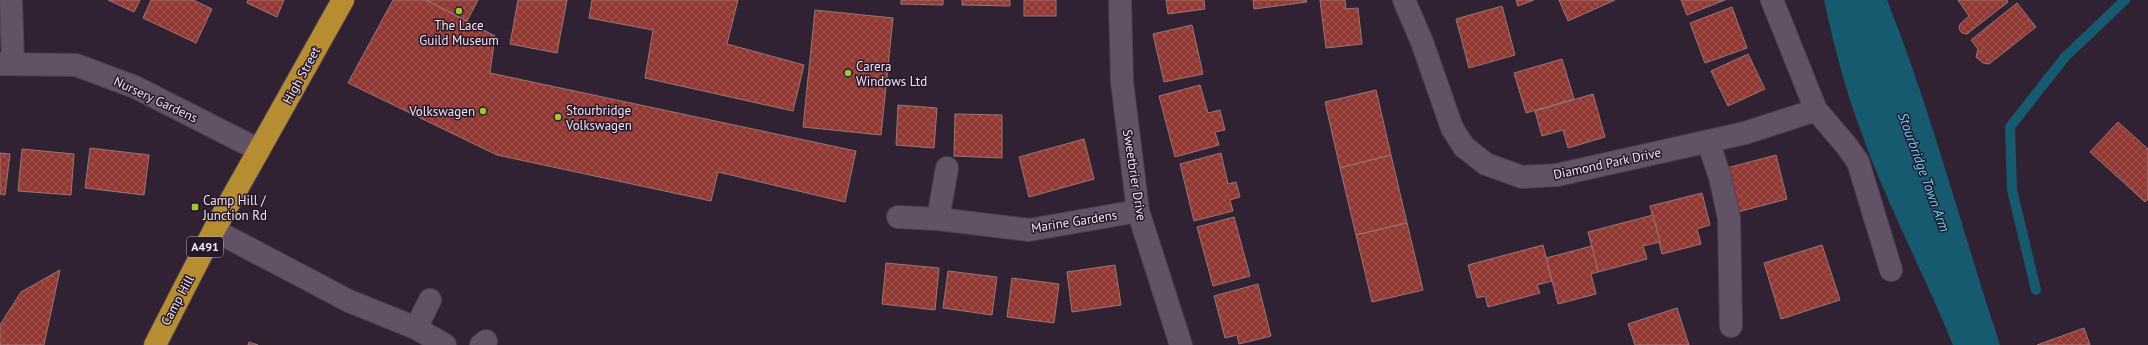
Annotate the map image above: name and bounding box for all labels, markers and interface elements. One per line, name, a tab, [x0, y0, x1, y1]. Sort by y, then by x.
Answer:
marker: The Lace Guild Museum	[454, 6, 464, 16]
place label: The Lace Guild Museum	[419, 17, 499, 49]
street label: High Street	[279, 43, 324, 107]
place label: Carera Windows Ltd	[856, 58, 927, 90]
marker: Carera Windows Ltd	[843, 68, 853, 78]
street label: Nursery Gardens	[111, 73, 201, 126]
place label: Stourbridge Volkswagen	[565, 102, 632, 134]
place label: Volkswagen	[408, 103, 475, 120]
marker: Volkswagen	[478, 106, 488, 116]
water label: Stourbridge Town Arm	[1894, 110, 1954, 234]
marker: Stourbridge Volkswagen	[553, 112, 563, 122]
street label: Sweetbrier Drive	[1119, 128, 1150, 222]
street label: Diamond Park Drive	[1552, 144, 1663, 183]
place label: Camp Hill / Junction Rd	[202, 192, 267, 224]
marker: Camp Hill / Junction Rd	[190, 202, 200, 212]
street label: Marine Gardens	[1030, 206, 1118, 237]
road number: A491	[187, 237, 223, 257]
street label: Camp Hill	[157, 272, 198, 328]

